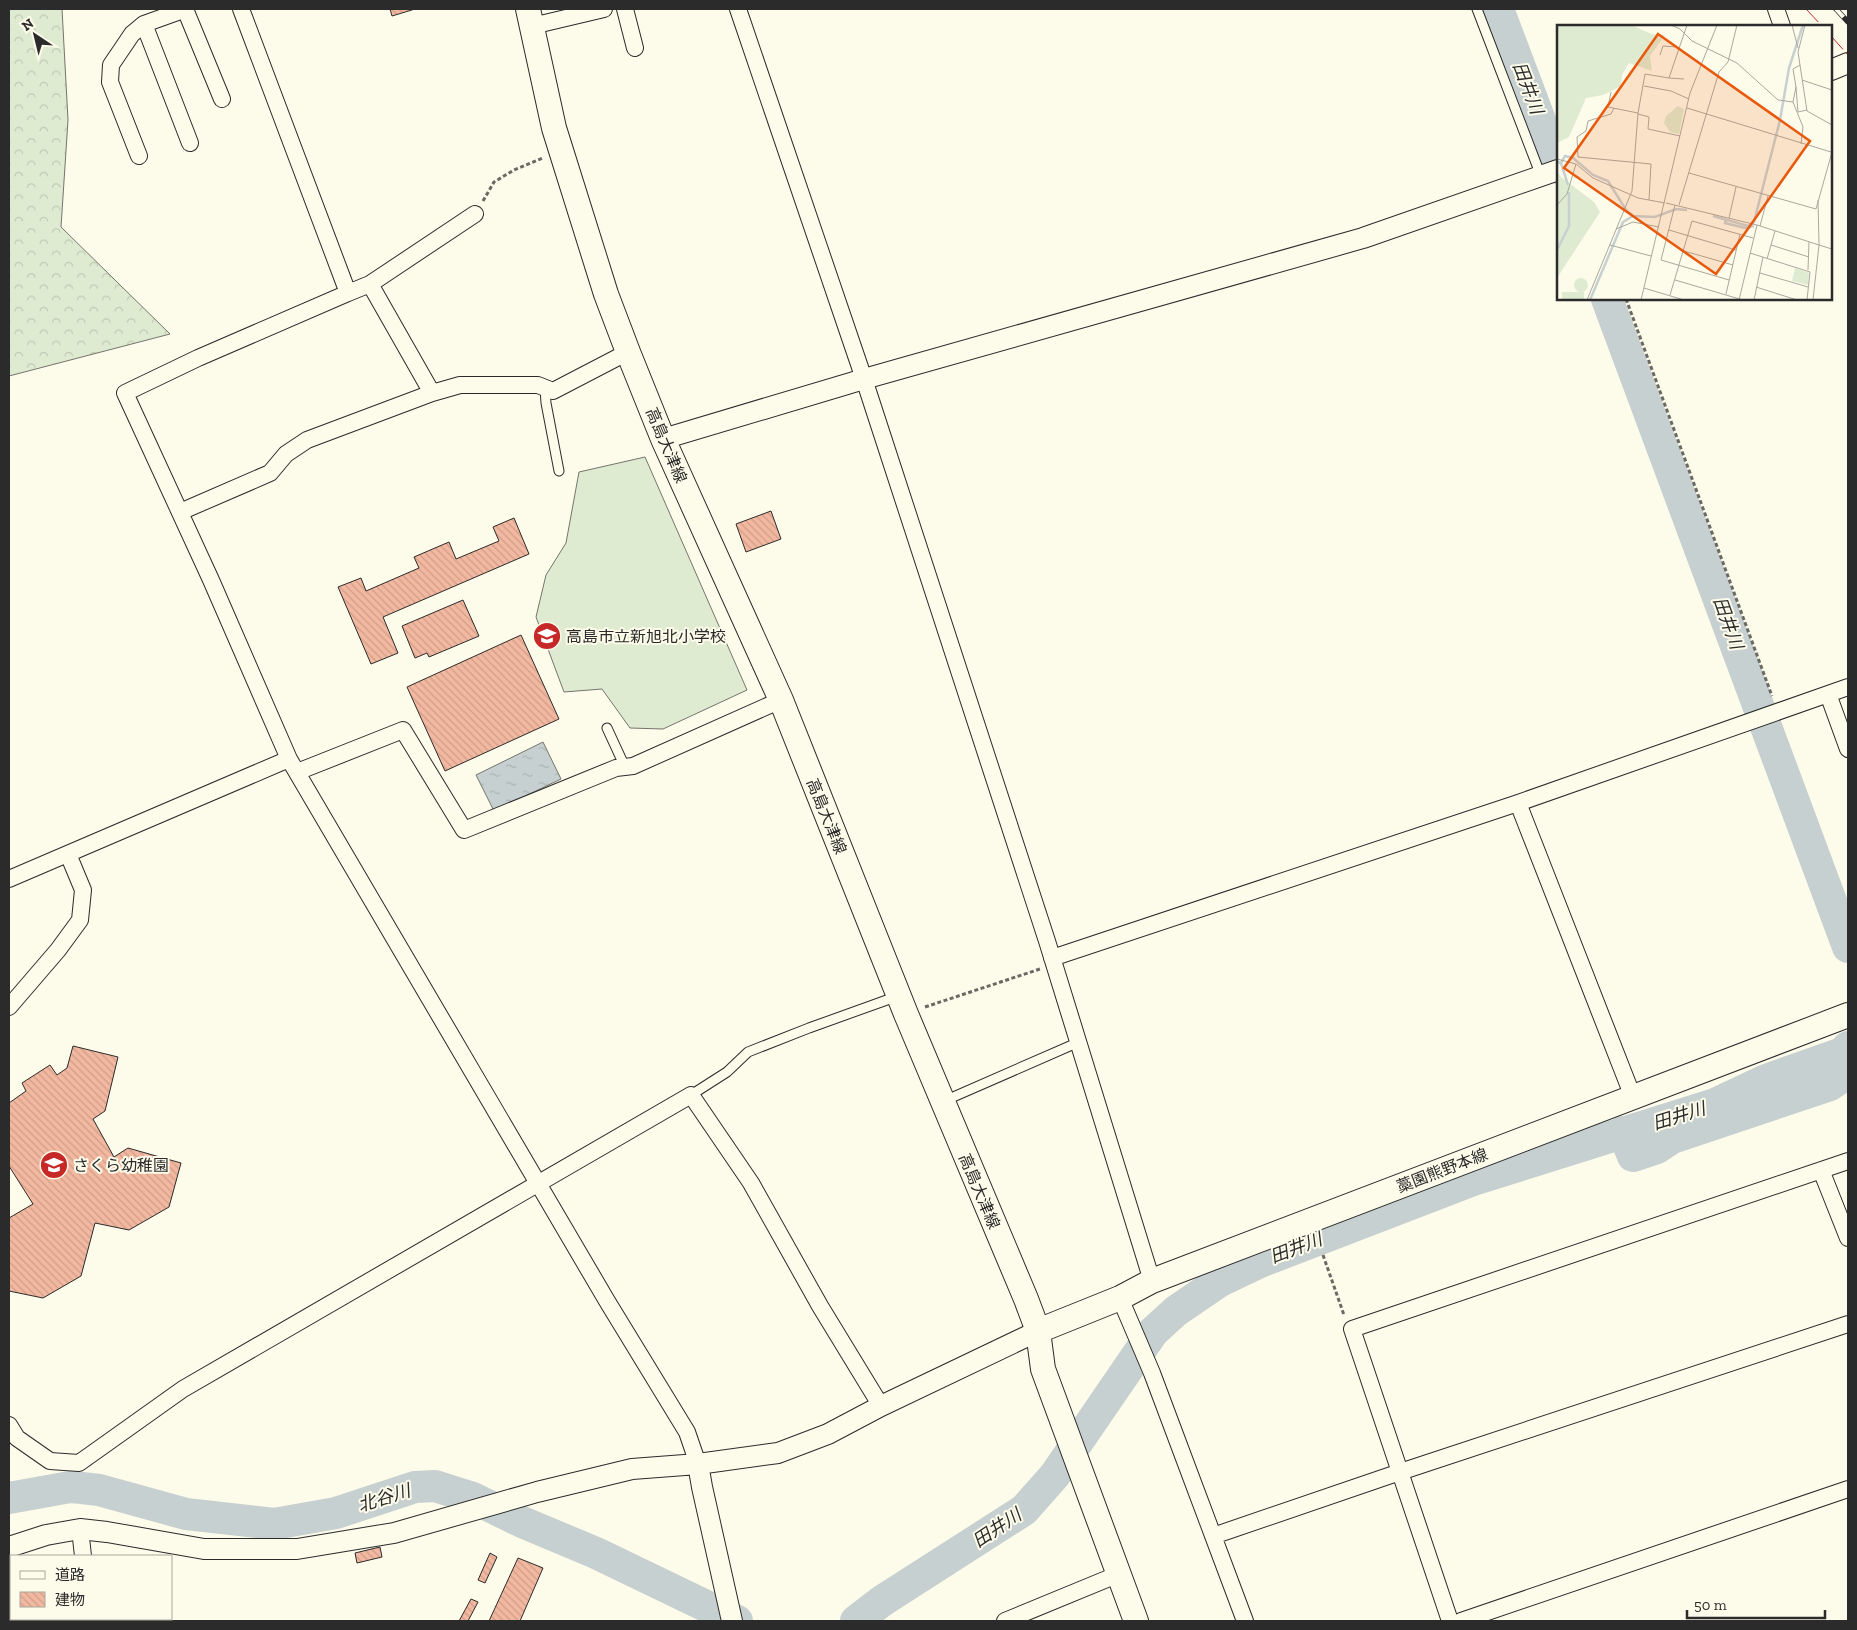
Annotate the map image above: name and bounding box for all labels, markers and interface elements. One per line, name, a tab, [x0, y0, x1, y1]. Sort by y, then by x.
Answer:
north arrow	[10, 10, 60, 60]
text: N	[19, 15, 37, 35]
inset map	[1557, 25, 1832, 300]
water label: 田井川	[1508, 59, 1549, 119]
street label: 高島大津線	[642, 405, 691, 486]
water label: 田井川	[1708, 594, 1748, 654]
school or university icon: 高島市立新旭北小学校	[532, 621, 562, 651]
place label: 高島市立新旭北小学校	[566, 627, 726, 646]
street label: 高島大津線	[803, 776, 850, 857]
water label: 田井川	[1650, 1097, 1710, 1134]
street label: 藁園熊野本線	[1394, 1144, 1490, 1197]
school or university icon: さくら幼稚園	[39, 1150, 69, 1180]
street label: 高島大津線	[955, 1151, 1004, 1232]
place label: さくら幼稚園	[73, 1156, 169, 1175]
water label: 田井川	[1267, 1227, 1327, 1268]
water label: 北谷川	[355, 1479, 415, 1516]
water label: 田井川	[968, 1503, 1027, 1552]
legend	[10, 1555, 172, 1620]
text: 道路	[55, 1566, 85, 1584]
scale bar	[1687, 1588, 1824, 1620]
text: 建物	[55, 1591, 85, 1609]
text: 50 m	[1694, 1596, 1727, 1614]

